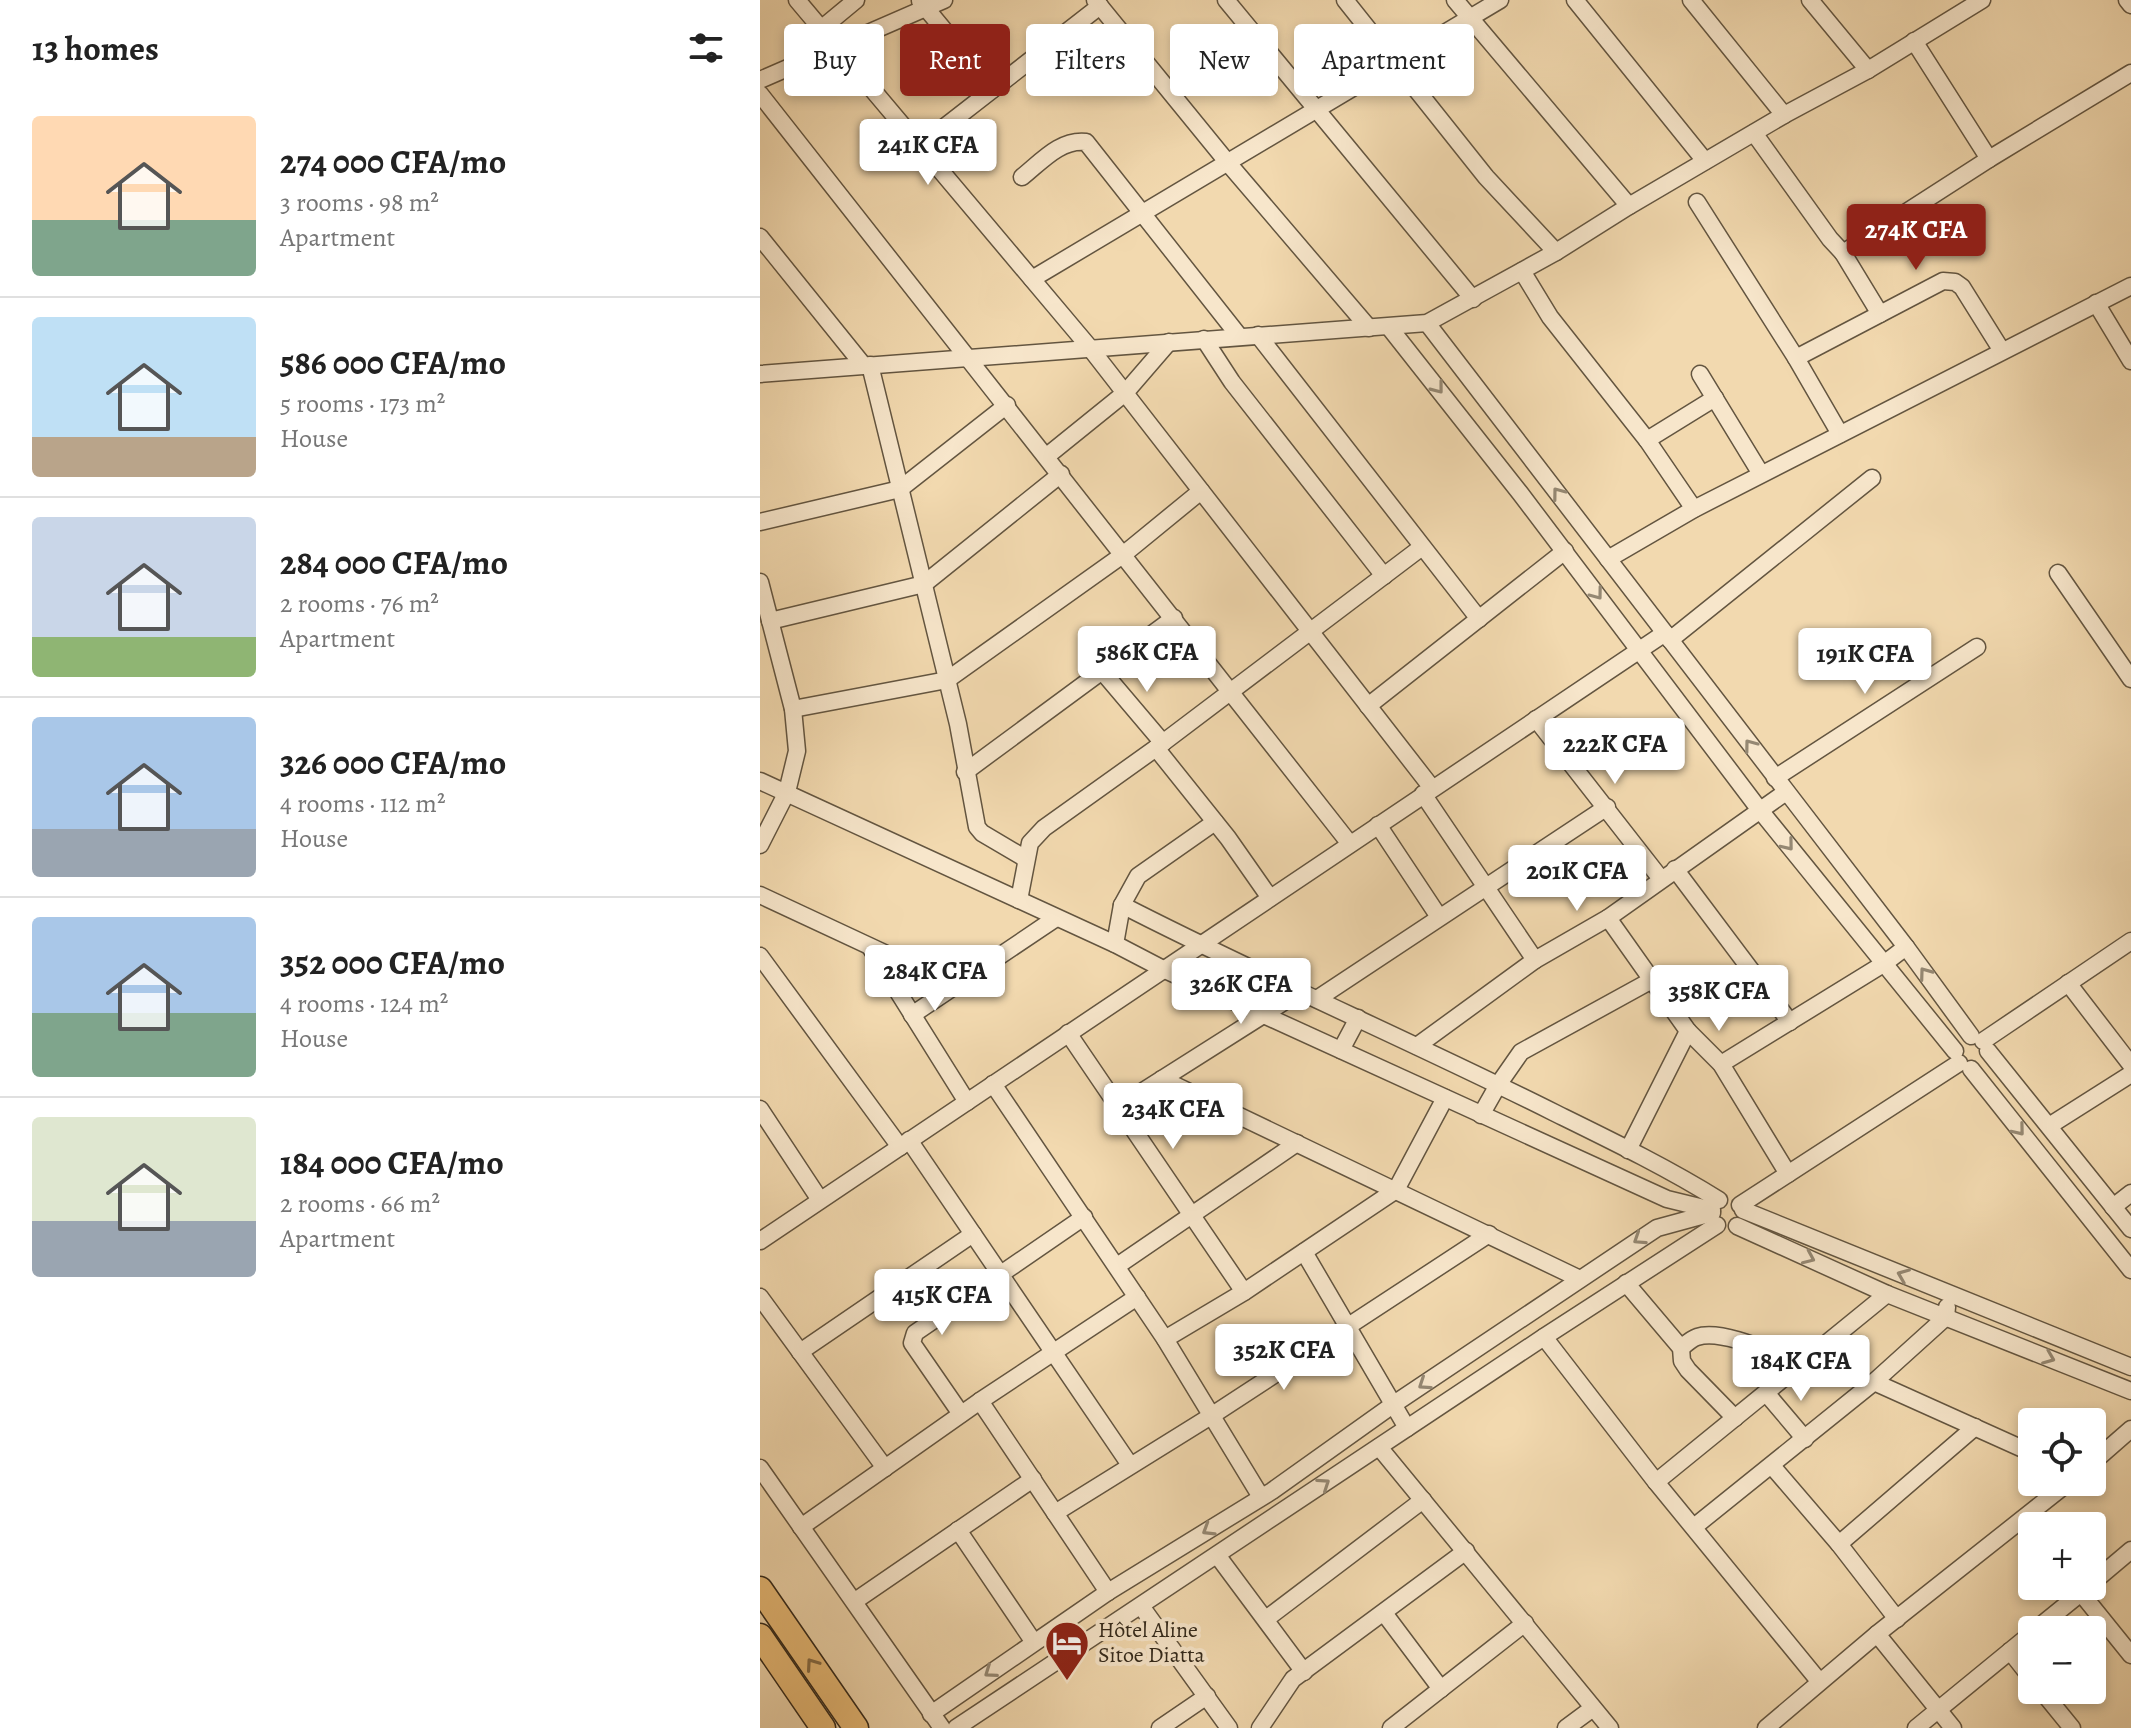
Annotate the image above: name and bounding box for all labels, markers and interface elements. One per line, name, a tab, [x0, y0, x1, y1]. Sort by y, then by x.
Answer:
chip: Buy	[784, 24, 884, 96]
chip: Rent	[900, 24, 1010, 96]
chip: Filters	[1026, 24, 1154, 96]
chip: New	[1170, 24, 1278, 96]
chip: Apartment	[1294, 24, 1474, 96]
text: 13 homes	[32, 25, 159, 72]
icon: filters	[684, 26, 728, 70]
pin: 241K CFA	[845, 119, 1011, 187]
text: 241K CFA	[878, 127, 978, 162]
text: 274 000 CFA/mo	[280, 138, 506, 185]
icon: home	[96, 148, 192, 244]
text: 3 rooms · 98 m²	[280, 185, 439, 220]
pin: 274K CFA	[1833, 204, 1999, 272]
text: 274K CFA	[1865, 212, 1967, 247]
text: Apartment	[280, 220, 395, 255]
text: 586 000 CFA/mo	[280, 339, 506, 386]
icon: home	[96, 349, 192, 445]
one-way arrow	[1428, 379, 1442, 394]
text: 5 rooms · 173 m²	[280, 386, 445, 421]
text: House	[280, 421, 348, 456]
one-way arrow	[1554, 487, 1568, 502]
text: 284 000 CFA/mo	[280, 539, 508, 586]
icon: home	[96, 549, 192, 645]
one-way arrow	[1588, 585, 1602, 600]
text: 2 rooms · 76 m²	[280, 586, 439, 621]
text: Apartment	[280, 621, 395, 656]
pin: 586K CFA	[1064, 626, 1230, 694]
pin: 191K CFA	[1782, 628, 1948, 696]
text: 586K CFA	[1096, 634, 1198, 669]
text: 191K CFA	[1816, 636, 1914, 671]
pin: 222K CFA	[1532, 718, 1698, 786]
text: 222K CFA	[1563, 726, 1667, 761]
text: 326 000 CFA/mo	[280, 739, 506, 786]
one-way arrow	[1745, 739, 1759, 753]
icon: home	[96, 749, 192, 845]
text: 4 rooms · 112 m²	[280, 786, 446, 821]
text: House	[280, 821, 348, 856]
one-way arrow	[1779, 836, 1793, 851]
pin: 201K CFA	[1494, 845, 1660, 913]
text: 201K CFA	[1526, 853, 1628, 888]
text: 352 000 CFA/mo	[280, 939, 505, 986]
pin: 284K CFA	[852, 945, 1018, 1013]
icon: home	[96, 949, 192, 1045]
text: 284K CFA	[883, 953, 987, 988]
pin: 326K CFA	[1158, 958, 1324, 1026]
pin: 358K CFA	[1636, 965, 1802, 1033]
text: 326K CFA	[1190, 966, 1292, 1001]
one-way arrow	[1920, 967, 1935, 982]
text: 358K CFA	[1668, 973, 1770, 1008]
text: 4 rooms · 124 m²	[280, 986, 448, 1021]
text: House	[280, 1021, 348, 1056]
pin: 234K CFA	[1090, 1083, 1256, 1151]
text: 234K CFA	[1122, 1091, 1224, 1126]
one-way arrow	[2010, 1121, 2024, 1136]
text: 184 000 CFA/mo	[280, 1139, 504, 1186]
icon: home	[96, 1149, 192, 1245]
text: 2 rooms · 66 m²	[280, 1186, 440, 1221]
text: Apartment	[280, 1221, 395, 1256]
one-way arrow	[1634, 1230, 1648, 1245]
one-way arrow	[1800, 1248, 1815, 1264]
one-way arrow	[1897, 1268, 1911, 1285]
pin: 415K CFA	[859, 1269, 1025, 1337]
text: 415K CFA	[892, 1277, 992, 1312]
pin: 352K CFA	[1201, 1324, 1367, 1392]
text: 352K CFA	[1233, 1332, 1335, 1367]
pin: 184K CFA	[1718, 1335, 1884, 1403]
text: 184K CFA	[1751, 1343, 1851, 1378]
one-way arrow	[2041, 1348, 2055, 1364]
one-way arrow	[1418, 1375, 1432, 1390]
map controls	[2018, 1408, 2106, 1704]
button: locate	[2018, 1408, 2106, 1496]
one-way arrow	[1315, 1479, 1330, 1494]
button: +	[2018, 1512, 2106, 1600]
one-way arrow	[1202, 1520, 1217, 1535]
place label: Hôtel Aline Sitoe Diatta	[1098, 1615, 1206, 1670]
button: −	[2018, 1616, 2106, 1704]
hotel icon: Hôtel Aline Sitoe Diatta	[1043, 1619, 1091, 1682]
one-way arrow	[807, 1658, 822, 1672]
one-way arrow	[985, 1662, 999, 1676]

